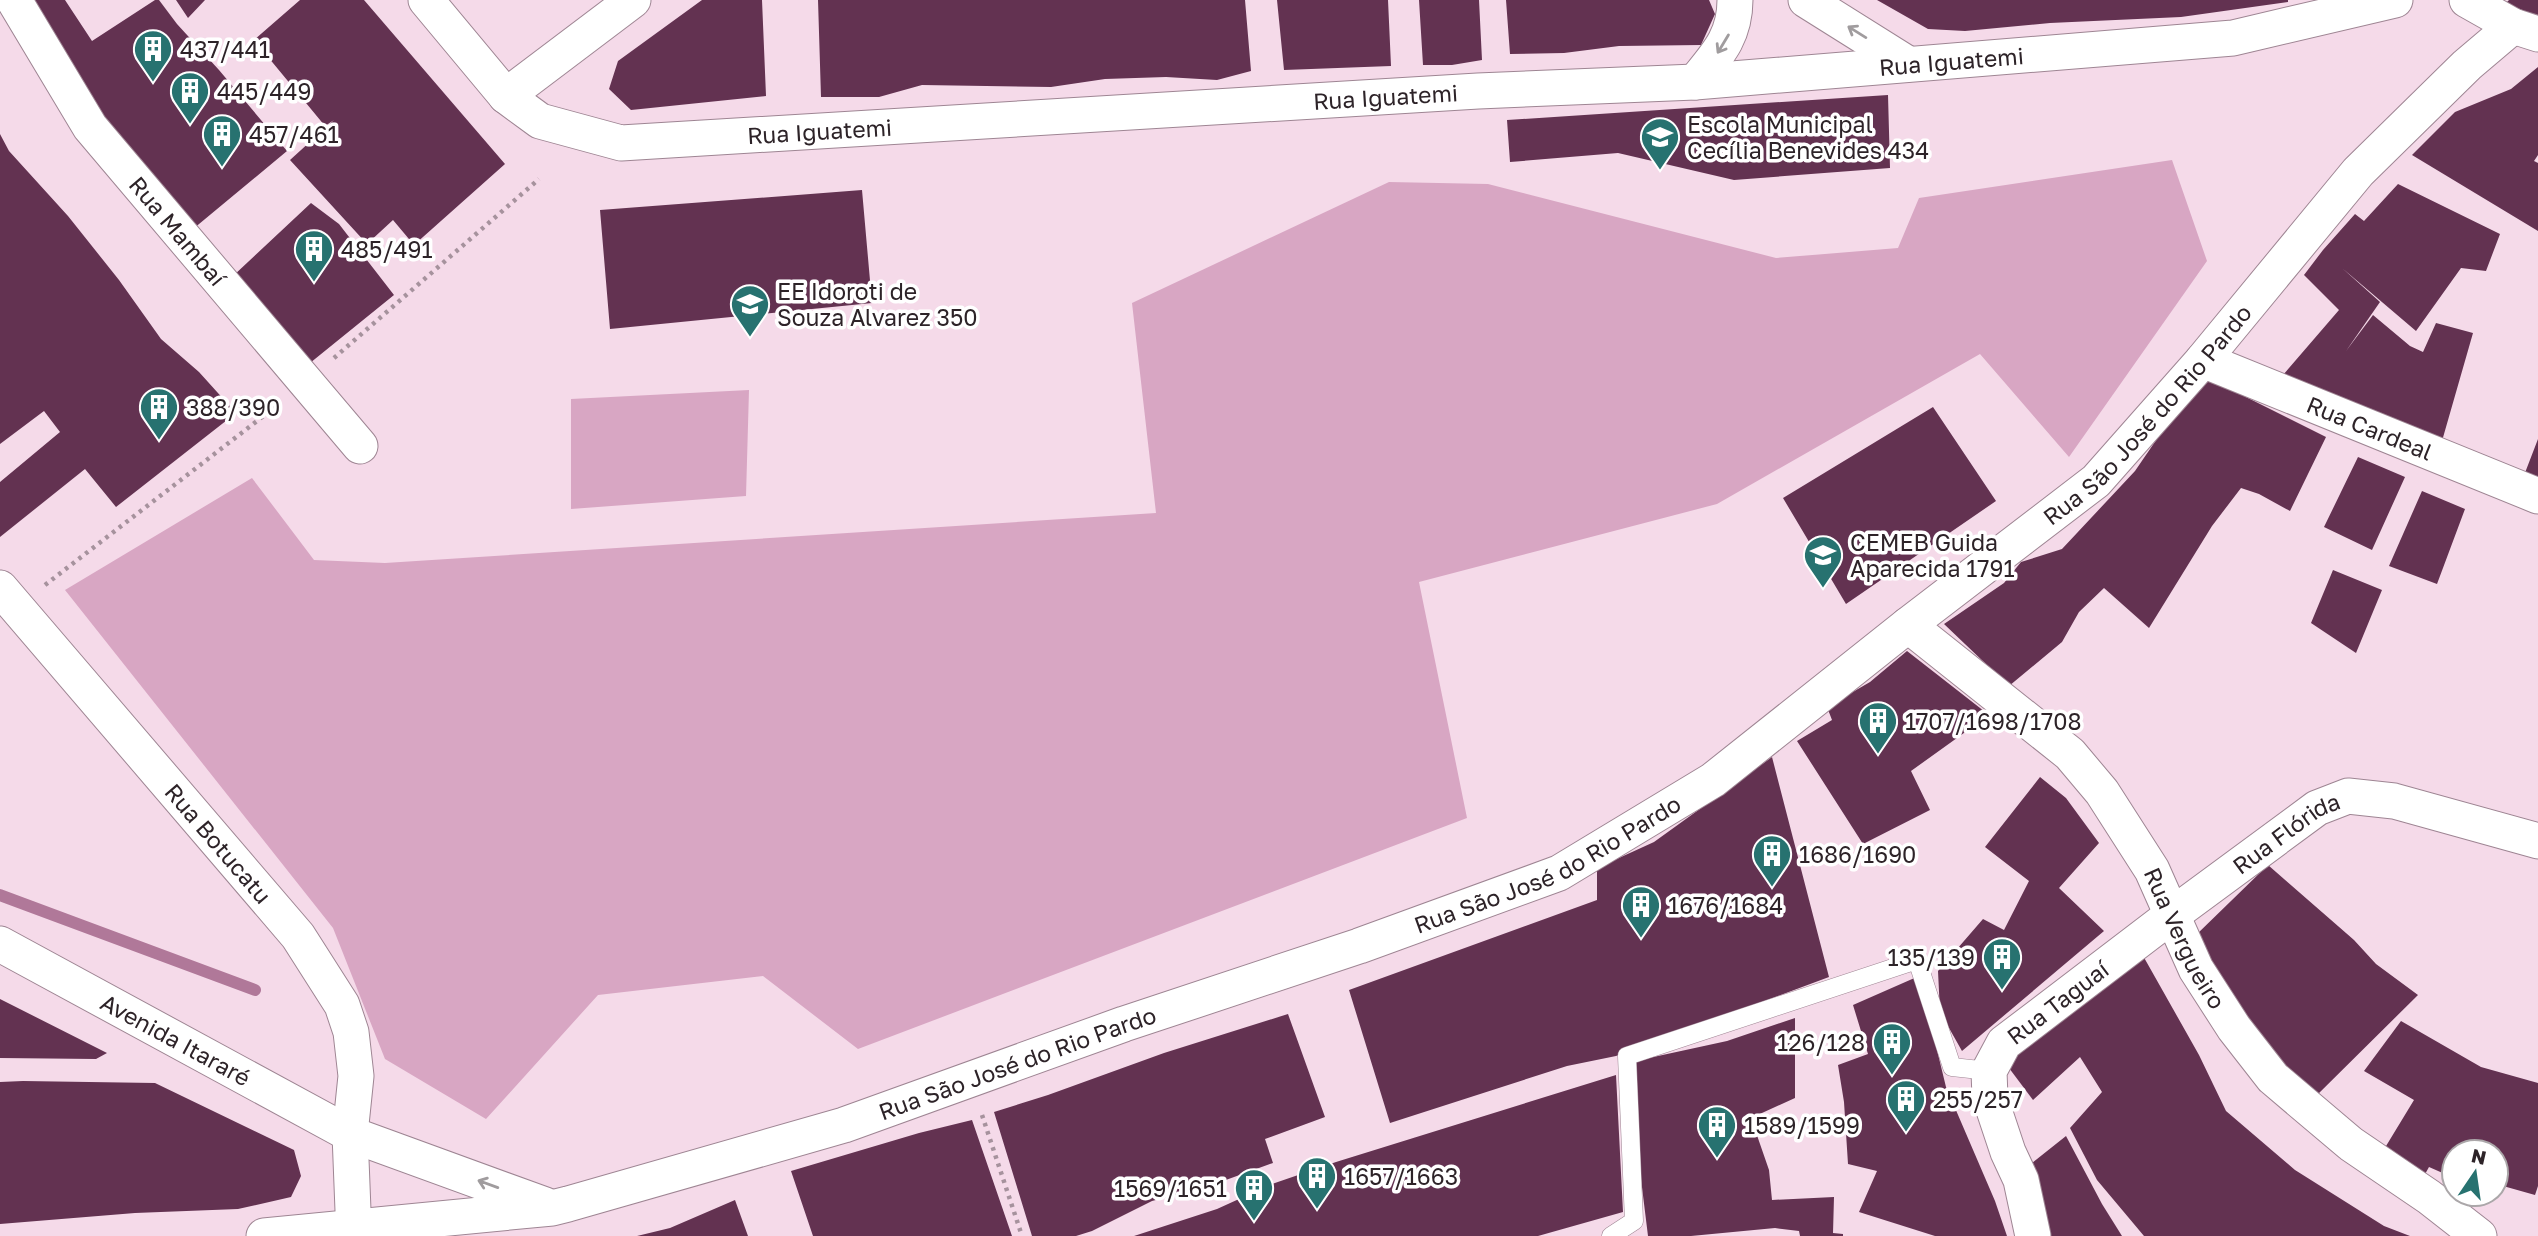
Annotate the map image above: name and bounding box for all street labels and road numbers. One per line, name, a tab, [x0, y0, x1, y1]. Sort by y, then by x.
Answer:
street label: Rua Iguatemi	[1878, 41, 2025, 81]
street label: Rua Iguatemi	[1312, 78, 1459, 115]
street label: Rua Iguatemi	[746, 113, 893, 149]
street label: Rua Mambaí	[124, 170, 233, 293]
street label: Rua São José do Rio Pardo	[2037, 299, 2257, 531]
street label: Rua Cardeal	[2303, 390, 2437, 466]
street label: Rua Botucatu	[160, 778, 278, 909]
street label: Rua Flórida	[2227, 787, 2344, 880]
street label: Rua São José do Rio Pardo	[1410, 789, 1685, 939]
street label: Rua Vergueiro	[2139, 863, 2232, 1014]
street label: Rua Taguaí	[2001, 954, 2115, 1050]
street label: Avenida Itararé	[96, 987, 256, 1091]
street label: Rua São José do Rio Pardo	[875, 1000, 1159, 1125]

